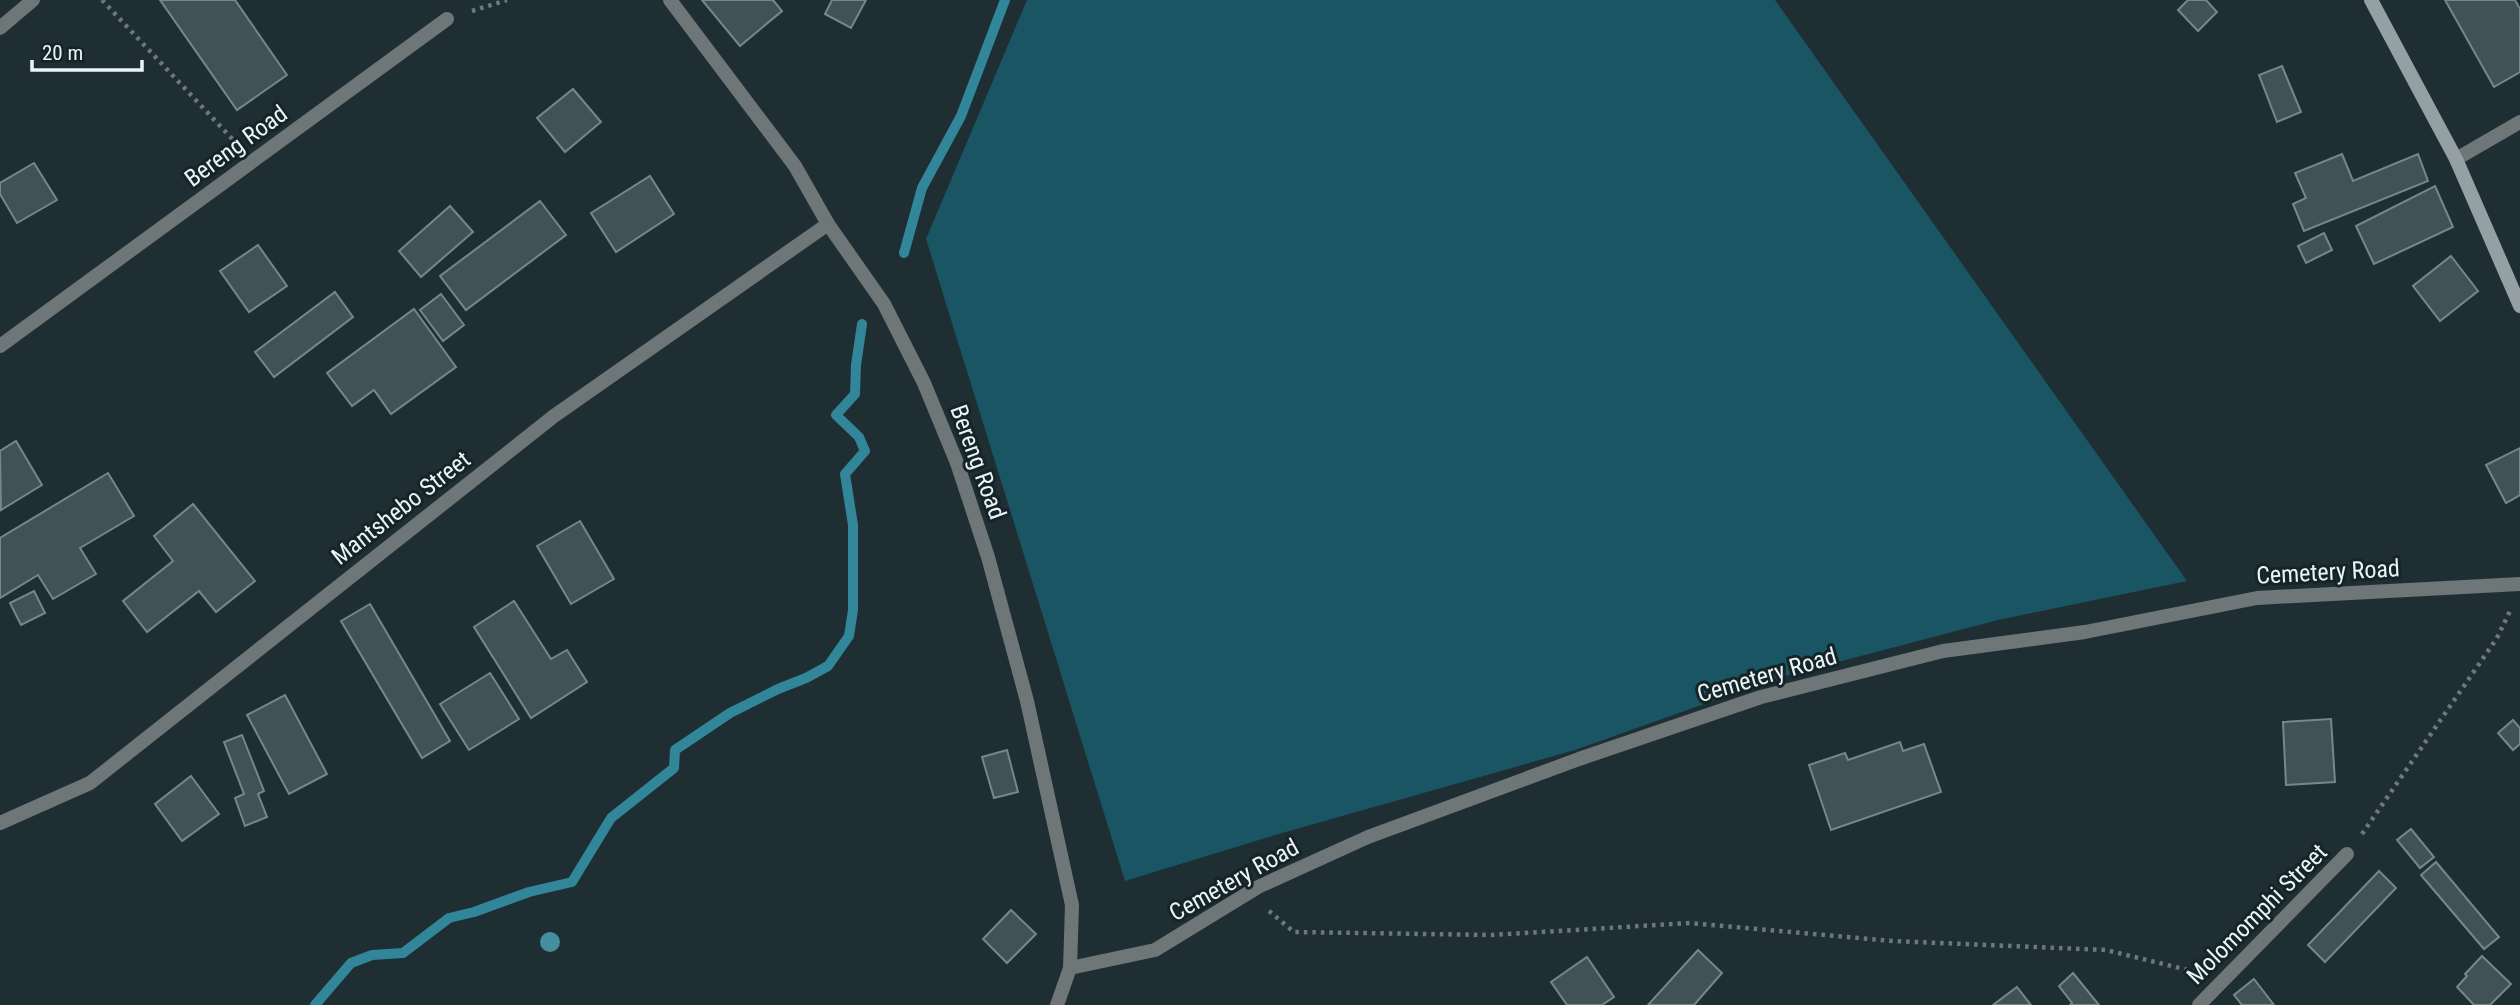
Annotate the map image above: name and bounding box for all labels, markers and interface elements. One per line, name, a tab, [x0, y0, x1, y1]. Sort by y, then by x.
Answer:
scale bar	[32, 28, 142, 72]
text: 20 m	[42, 41, 83, 65]
street label: Bereng Road	[179, 99, 293, 193]
street label: Bereng Road	[944, 401, 1012, 523]
street label: Mantshebo Street	[326, 445, 476, 571]
street label: Cemetery Road	[2255, 554, 2401, 590]
street label: Cemetery Road	[1694, 642, 1840, 708]
street label: Cemetery Road	[1164, 833, 1304, 927]
street label: Molomomphi Street	[2181, 838, 2333, 990]

